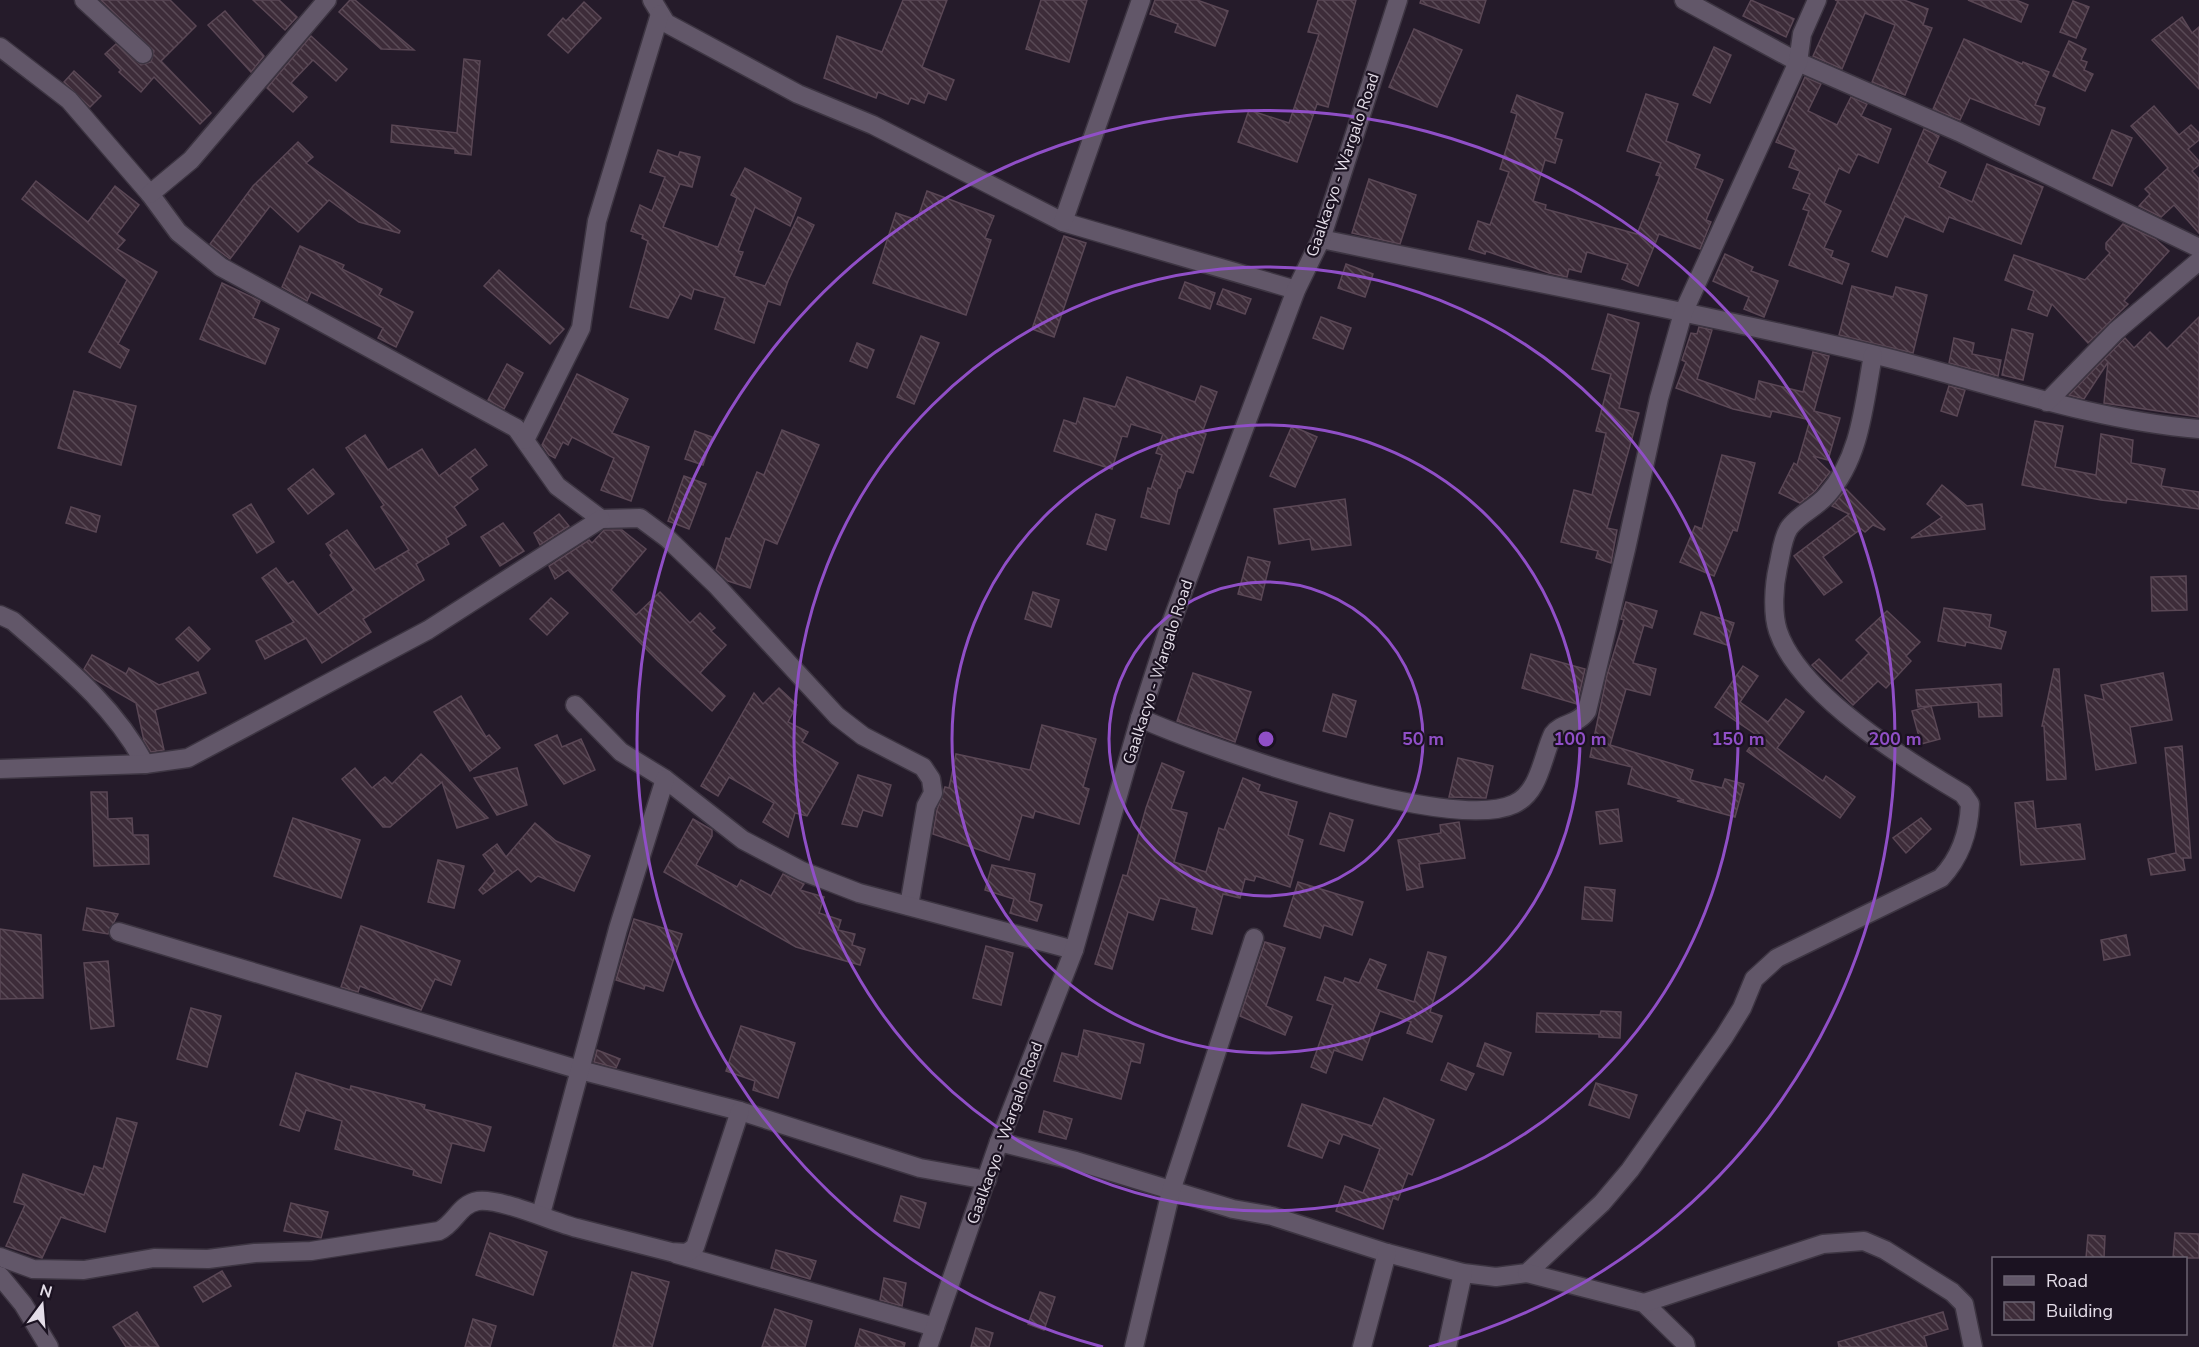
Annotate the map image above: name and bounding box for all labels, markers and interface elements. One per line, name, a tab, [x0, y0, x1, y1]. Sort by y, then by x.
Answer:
street label: Gaalkacyo - Wargalo Road	[1301, 70, 1385, 260]
street label: Gaalkacyo - Wargalo Road	[1118, 577, 1198, 767]
text: 50 m	[1402, 727, 1444, 751]
text: 100 m	[1553, 727, 1607, 751]
text: 150 m	[1711, 727, 1765, 751]
text: 200 m	[1868, 727, 1922, 751]
centre of rings	[1256, 729, 1276, 749]
street label: Gaalkacyo - Wargalo Road	[962, 1039, 1048, 1227]
legend	[1992, 1257, 2187, 1335]
text: Road	[2046, 1269, 2088, 1293]
north arrow	[12, 1275, 72, 1335]
text: N	[37, 1279, 55, 1304]
text: Building	[2046, 1299, 2113, 1323]

